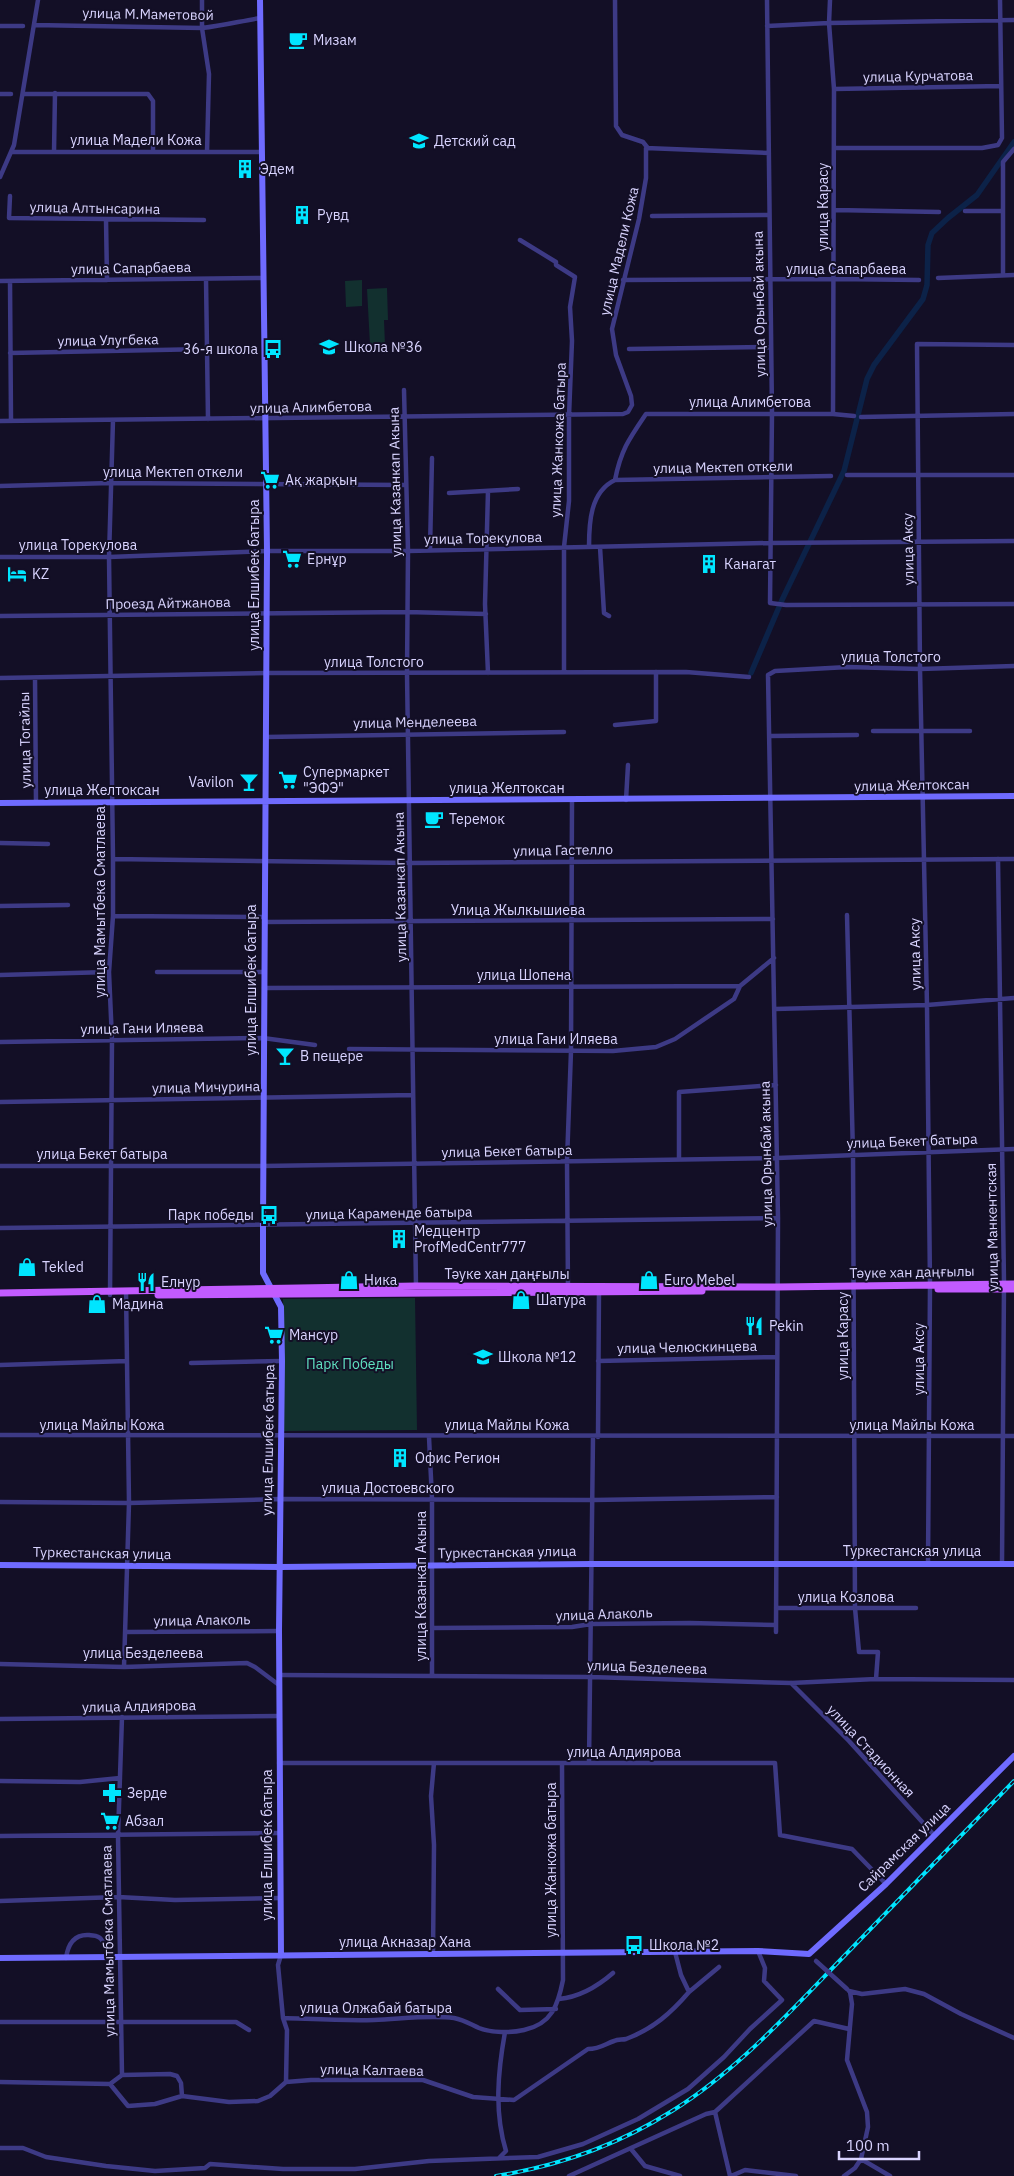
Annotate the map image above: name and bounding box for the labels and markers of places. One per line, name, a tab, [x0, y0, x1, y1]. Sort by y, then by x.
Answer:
cafe icon: Мизам	[287, 29, 309, 51]
place label: Мизам	[313, 31, 357, 49]
school or university icon: Детский сад	[408, 130, 430, 152]
place label: Детский сад	[434, 132, 516, 150]
building icon: Эдем	[234, 158, 256, 180]
place label: Эдем	[260, 160, 294, 178]
building icon: Рувд	[291, 204, 313, 226]
place label: Рувд	[317, 206, 349, 224]
school or university icon: Школа №36	[318, 336, 340, 358]
bus stop icon: 36-я школа	[262, 338, 284, 360]
place label: Школа №36	[344, 338, 423, 356]
place label: 36-я школа	[183, 340, 259, 358]
supermarket icon: Ақ жарқын	[259, 469, 281, 491]
place label: Ақ жарқын	[285, 471, 357, 489]
supermarket icon: Ернұр	[281, 548, 303, 570]
place label: Ернұр	[307, 550, 347, 568]
building icon: Канагат	[698, 553, 720, 575]
place label: Канагат	[724, 555, 776, 573]
hotel icon: KZ	[6, 563, 28, 585]
place label: KZ	[32, 565, 49, 583]
place label: Супермаркет "ЭФЭ"	[303, 763, 390, 797]
supermarket icon: Супермаркет "ЭФЭ"	[277, 769, 299, 791]
bar icon: Vavilon	[238, 771, 260, 793]
place label: Vavilon	[189, 773, 234, 791]
cafe icon: Теремок	[423, 808, 445, 830]
place label: Теремок	[449, 810, 505, 828]
bar icon: В пещере	[274, 1045, 296, 1067]
place label: В пещере	[300, 1047, 364, 1065]
bus stop icon: Парк победы	[258, 1204, 280, 1226]
place label: Парк победы	[168, 1206, 254, 1224]
place label: Медцентр ProfMedCentr777	[414, 1222, 526, 1256]
building icon: Медцентр ProfMedCentr777	[388, 1228, 410, 1250]
shop icon: Tekled	[16, 1256, 38, 1278]
place label: Tekled	[42, 1258, 84, 1276]
shop icon: Ника	[338, 1269, 360, 1291]
shop icon: Euro Mebel	[638, 1269, 660, 1291]
restaurant icon: Елнур	[135, 1271, 157, 1293]
place label: Ника	[364, 1271, 398, 1289]
place label: Euro Mebel	[664, 1271, 735, 1289]
place label: Елнур	[161, 1273, 200, 1291]
shop icon: Шатура	[510, 1289, 532, 1311]
place label: Шатура	[536, 1291, 586, 1309]
shop icon: Мадина	[86, 1293, 108, 1315]
place label: Мадина	[112, 1295, 164, 1313]
restaurant icon: Pekin	[743, 1315, 765, 1337]
place label: Pekin	[769, 1317, 804, 1335]
supermarket icon: Мансур	[263, 1324, 285, 1346]
place label: Мансур	[289, 1326, 338, 1344]
school or university icon: Школа №12	[472, 1346, 494, 1368]
place label: Школа №12	[498, 1348, 577, 1366]
building icon: Офис Регион	[389, 1447, 411, 1469]
place label: Офис Регион	[415, 1449, 500, 1467]
pharmacy icon: Зерде	[101, 1782, 123, 1804]
place label: Зерде	[127, 1784, 167, 1802]
supermarket icon: Абзал	[99, 1810, 121, 1832]
place label: Абзал	[125, 1812, 164, 1830]
bus stop icon: Школа №2	[623, 1934, 645, 1956]
place label: Школа №2	[649, 1936, 719, 1954]

